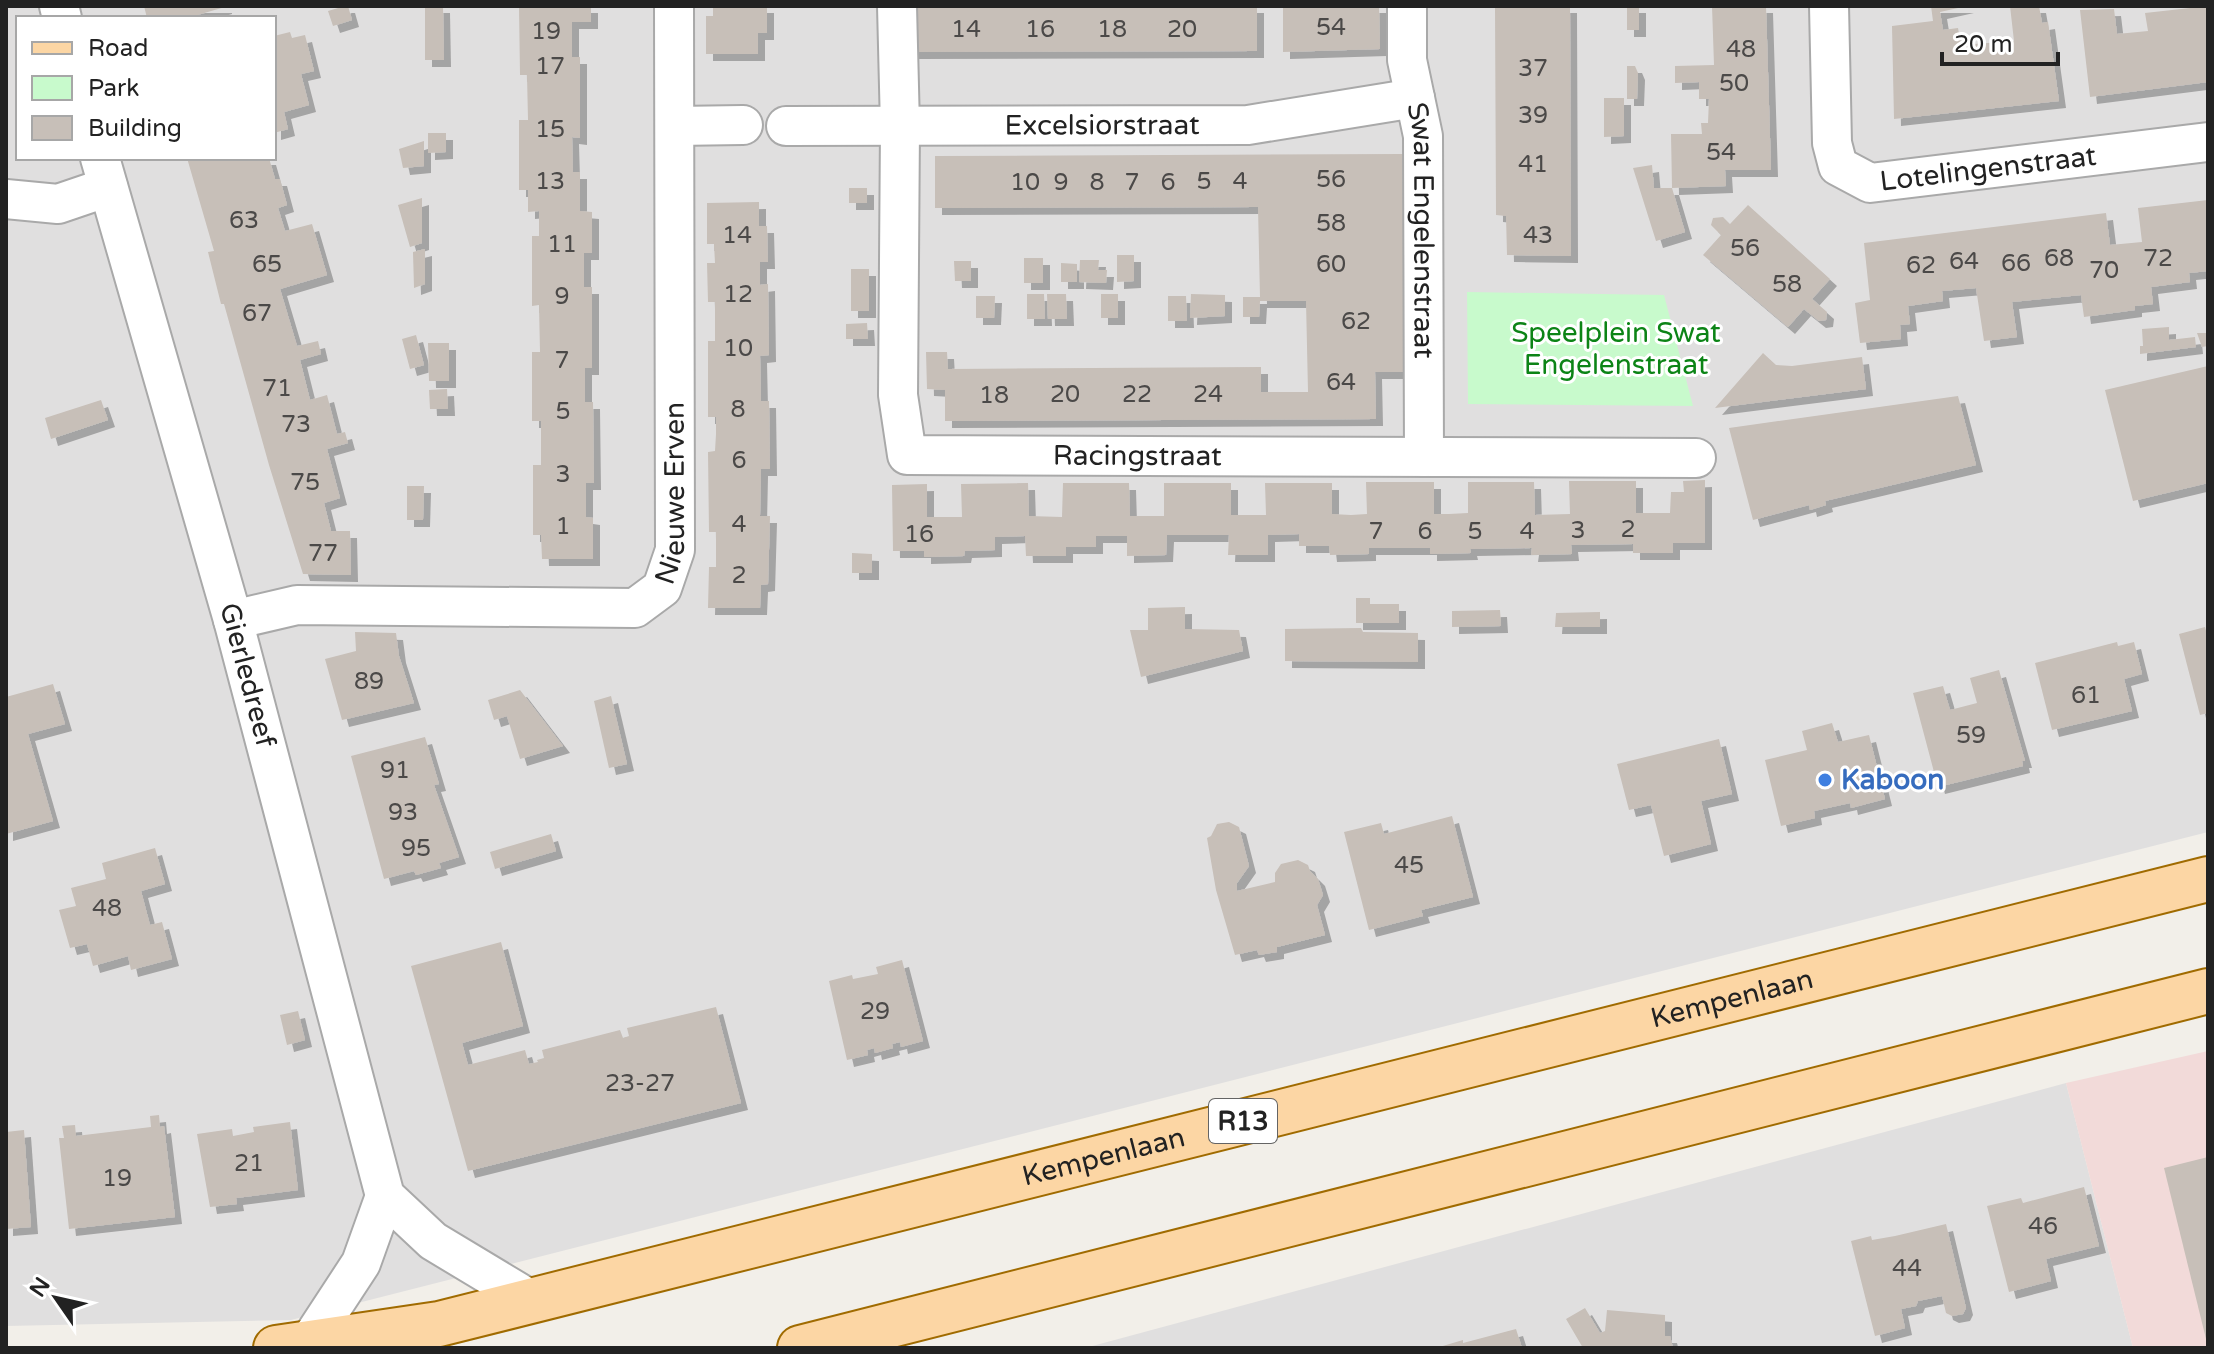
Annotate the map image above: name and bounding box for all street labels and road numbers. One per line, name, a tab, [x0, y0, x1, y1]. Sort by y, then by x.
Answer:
street label: Swat Engelenstraat	[1399, 99, 1441, 359]
street label: Excelsiorstraat	[1004, 108, 1200, 143]
street label: Lotelingenstraat	[1878, 139, 2098, 199]
street label: Nieuwe Erven	[648, 402, 692, 589]
street label: Racingstraat	[1053, 439, 1222, 473]
street label: Gierledreef	[212, 599, 283, 752]
street label: Kempenlaan	[1647, 962, 1817, 1036]
road number: R13	[1209, 1099, 1277, 1143]
street label: Kempenlaan	[1019, 1120, 1188, 1194]

